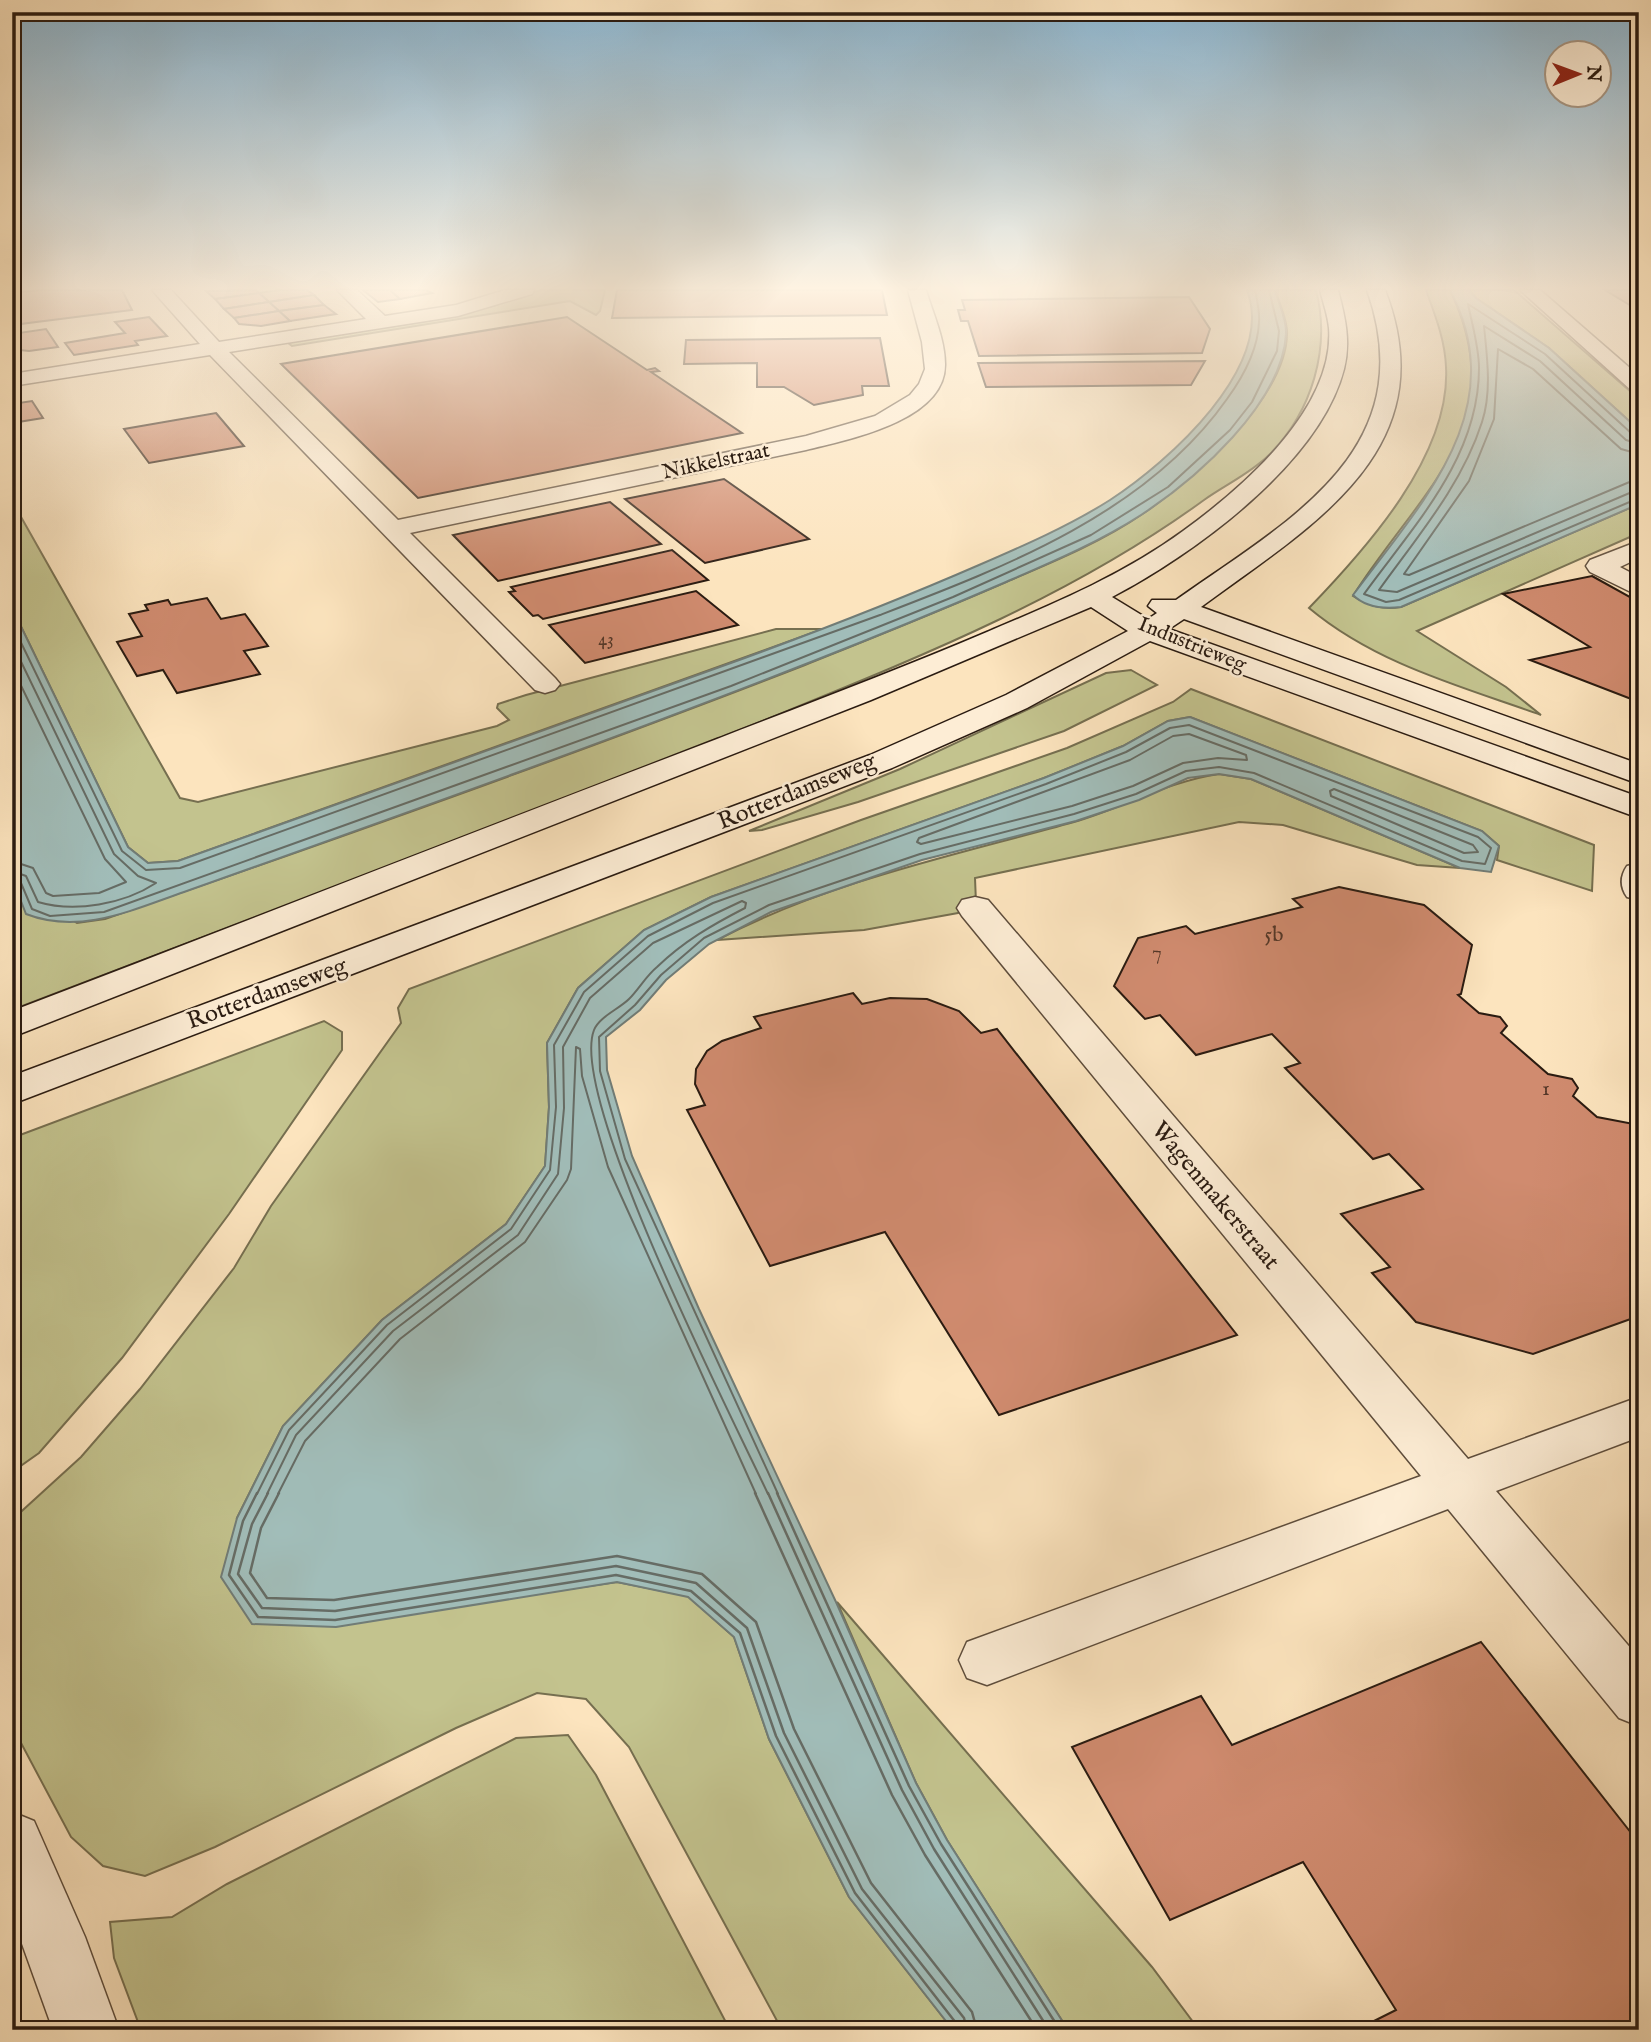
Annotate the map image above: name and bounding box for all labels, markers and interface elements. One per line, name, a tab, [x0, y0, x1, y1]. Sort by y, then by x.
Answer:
north arrow	[1542, 38, 1612, 108]
text: N	[1581, 64, 1605, 83]
street label: Nikkelstraat	[660, 437, 772, 487]
street label: Industrieweg	[1134, 611, 1251, 679]
house number: 43	[598, 629, 614, 652]
street label: Rotterdamseweg	[713, 746, 882, 838]
house number: 5b	[1265, 922, 1283, 949]
house number: 7	[1152, 940, 1162, 967]
street label: Rotterdamseweg	[183, 950, 352, 1037]
house number: 1	[1542, 1076, 1550, 1103]
street label: Wagenmakerstraat	[1144, 1115, 1286, 1277]

